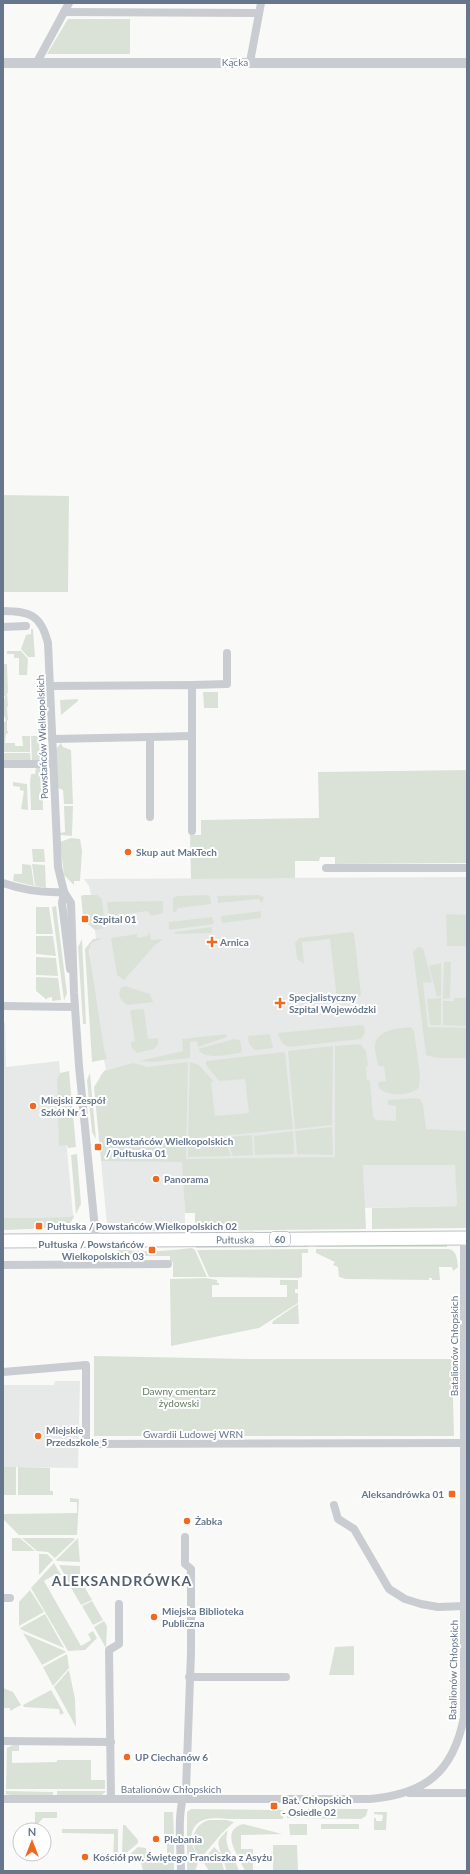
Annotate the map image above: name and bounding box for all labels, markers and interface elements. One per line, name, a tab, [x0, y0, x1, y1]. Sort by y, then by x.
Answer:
street label: Kącka	[222, 56, 248, 68]
street label: Powstańców Wielkopolskich	[34, 675, 50, 799]
place label: Skup aut MakTech	[136, 846, 217, 858]
marker: Skup aut MakTech	[123, 847, 133, 857]
place label: Szpital 01	[93, 913, 137, 925]
marker: Szpital 01	[80, 914, 90, 924]
place label: Arnica	[219, 936, 249, 948]
marker: Arnica	[207, 937, 217, 947]
place label: Specjalistyczny Szpital Wojewódzki	[289, 991, 377, 1015]
marker: Specjalistyczny Szpital Wojewódzki	[274, 997, 286, 1009]
place label: Miejski Zespół Szkół Nr 1	[41, 1094, 107, 1118]
marker: Miejski Zespół Szkół Nr 1	[28, 1101, 38, 1111]
place label: Powstańców Wielkopolskich / Pułtuska 01	[106, 1135, 234, 1159]
marker: Powstańców Wielkopolskich / Pułtuska 01	[93, 1142, 103, 1152]
place label: Panorama	[164, 1173, 209, 1185]
marker: Panorama	[151, 1174, 161, 1184]
place label: Pułtuska / Powstańców Wielkopolskich 02	[47, 1220, 237, 1232]
marker: Pułtuska / Powstańców Wielkopolskich 02	[34, 1221, 44, 1231]
road number: 60	[270, 1232, 290, 1246]
street label: Pułtuska	[216, 1233, 254, 1246]
place label: Pułtuska / Powstańców Wielkopolskich 03	[38, 1238, 144, 1262]
marker: Pułtuska / Powstańców Wielkopolskich 03	[147, 1245, 157, 1255]
street label: Batalionów Chłopskich	[448, 1296, 460, 1396]
park label: Dawny cmentarz żydowski	[142, 1385, 216, 1409]
place label: Miejskie Przedszkole 5	[46, 1424, 107, 1448]
street label: Gwardii Ludowej WRN	[143, 1428, 243, 1440]
marker: Miejskie Przedszkole 5	[33, 1431, 43, 1441]
place label: Aleksandrówka 01	[360, 1488, 444, 1500]
marker: Aleksandrówka 01	[447, 1489, 457, 1499]
place label: Żabka	[195, 1515, 222, 1527]
marker: Żabka	[182, 1516, 192, 1526]
district label: ALEKSANDRÓWKA	[51, 1572, 192, 1589]
place label: Miejska Biblioteka Publiczna	[162, 1605, 244, 1629]
marker: Miejska Biblioteka Publiczna	[149, 1612, 159, 1622]
street label: Batalionów Chłopskich	[446, 1620, 460, 1720]
place label: UP Ciechanów 6	[135, 1751, 208, 1763]
marker: UP Ciechanów 6	[122, 1752, 132, 1762]
street label: Batalionów Chłopskich	[121, 1783, 221, 1795]
place label: Bat. Chłopskich - Osiedle 02	[282, 1794, 352, 1818]
marker: Bat. Chłopskich - Osiedle 02	[269, 1801, 279, 1811]
north arrow	[12, 1822, 52, 1862]
text: N	[28, 1825, 36, 1838]
place label: Plebania	[164, 1833, 202, 1845]
marker: Plebania	[151, 1834, 161, 1844]
place label: Kościół pw. Świętego Franciszka z Asyżu	[93, 1851, 272, 1863]
marker: Kościół pw. Świętego Franciszka z Asyżu	[80, 1852, 90, 1862]

